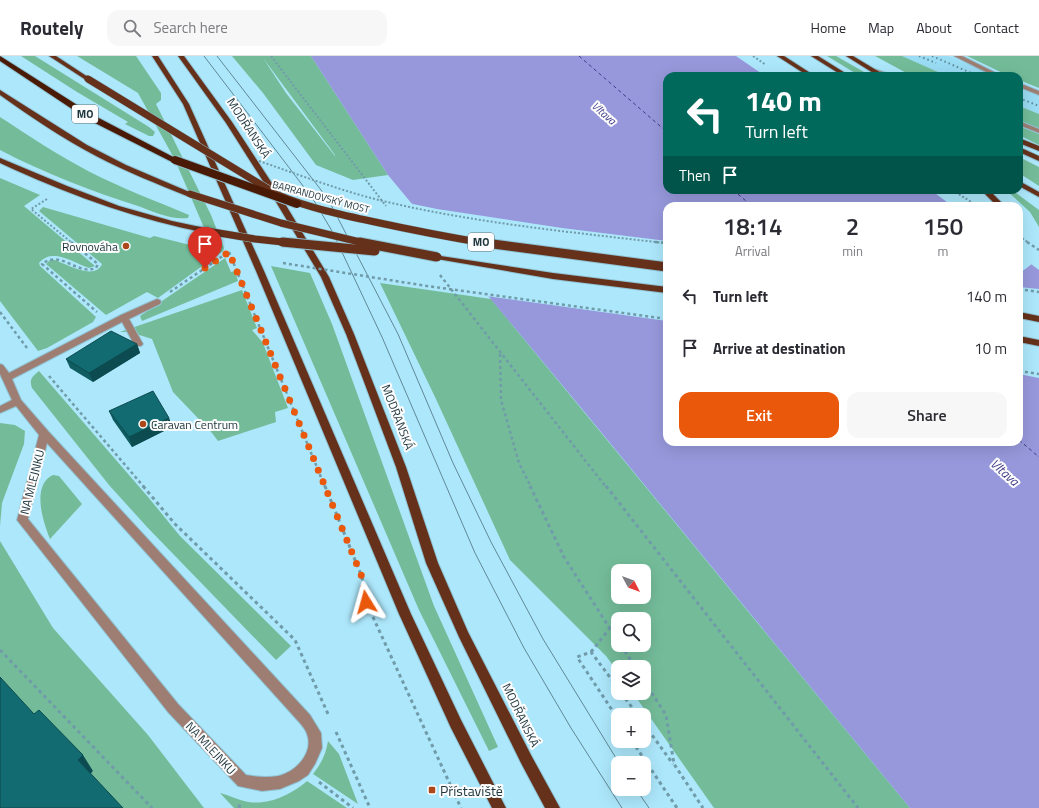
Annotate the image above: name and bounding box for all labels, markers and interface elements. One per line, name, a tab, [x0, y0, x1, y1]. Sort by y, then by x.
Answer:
search box	[107, 10, 387, 46]
text: Routely	[20, 13, 83, 42]
text: Search here	[153, 16, 228, 39]
icon: search	[121, 17, 143, 39]
text: Home	[811, 17, 846, 38]
text: Map	[868, 17, 894, 38]
text: About	[916, 17, 952, 38]
text: Contact	[974, 17, 1019, 38]
text: 140 m	[745, 79, 822, 122]
icon: left	[679, 88, 731, 140]
street label: MODŘANSKÁ	[222, 94, 276, 162]
water label: Vltava	[588, 98, 620, 129]
road number: MO	[72, 105, 98, 123]
text: Turn left	[745, 118, 808, 145]
text: Then	[679, 164, 711, 187]
icon: arrive	[719, 164, 741, 186]
street label: BARRANDOVSKÝ MOST	[271, 177, 372, 217]
text: 18:14	[723, 208, 782, 244]
text: 2	[846, 208, 859, 244]
text: 150	[923, 208, 963, 244]
pin	[188, 227, 222, 268]
icon: arrive	[194, 233, 216, 255]
road number: MO	[468, 233, 494, 251]
place label: Rovnováha	[62, 237, 118, 256]
marker: Rovnováha	[121, 241, 131, 251]
text: Arrival	[735, 241, 770, 261]
text: min	[842, 241, 863, 261]
text: m	[938, 241, 948, 261]
icon: left	[679, 285, 701, 307]
text: Turn left	[713, 285, 768, 308]
text: 140 m	[966, 285, 1007, 308]
icon: arrive	[679, 337, 701, 359]
text: Arrive at destination	[713, 337, 846, 360]
text: 10 m	[974, 337, 1007, 360]
street label: MODŘANSKÁ	[377, 381, 419, 453]
button: Exit	[679, 392, 839, 438]
button: Share	[847, 392, 1007, 438]
place label: Caravan Centrum	[151, 415, 238, 434]
marker: Caravan Centrum	[138, 419, 148, 429]
street label: NA MLEJNKU	[15, 447, 49, 517]
water label: Vltava	[986, 454, 1025, 491]
north arrow	[611, 564, 651, 604]
map controls	[611, 564, 651, 796]
position arrow	[345, 581, 387, 623]
button: search	[611, 612, 651, 652]
button: layers	[611, 660, 651, 700]
street label: MODŘANSKÁ	[497, 680, 545, 750]
button: +	[611, 708, 651, 748]
street label: NA MLEJNKU	[181, 717, 241, 779]
button: −	[611, 756, 651, 796]
place label: Přístaviště	[440, 780, 503, 801]
marker: Přístaviště	[427, 785, 437, 795]

